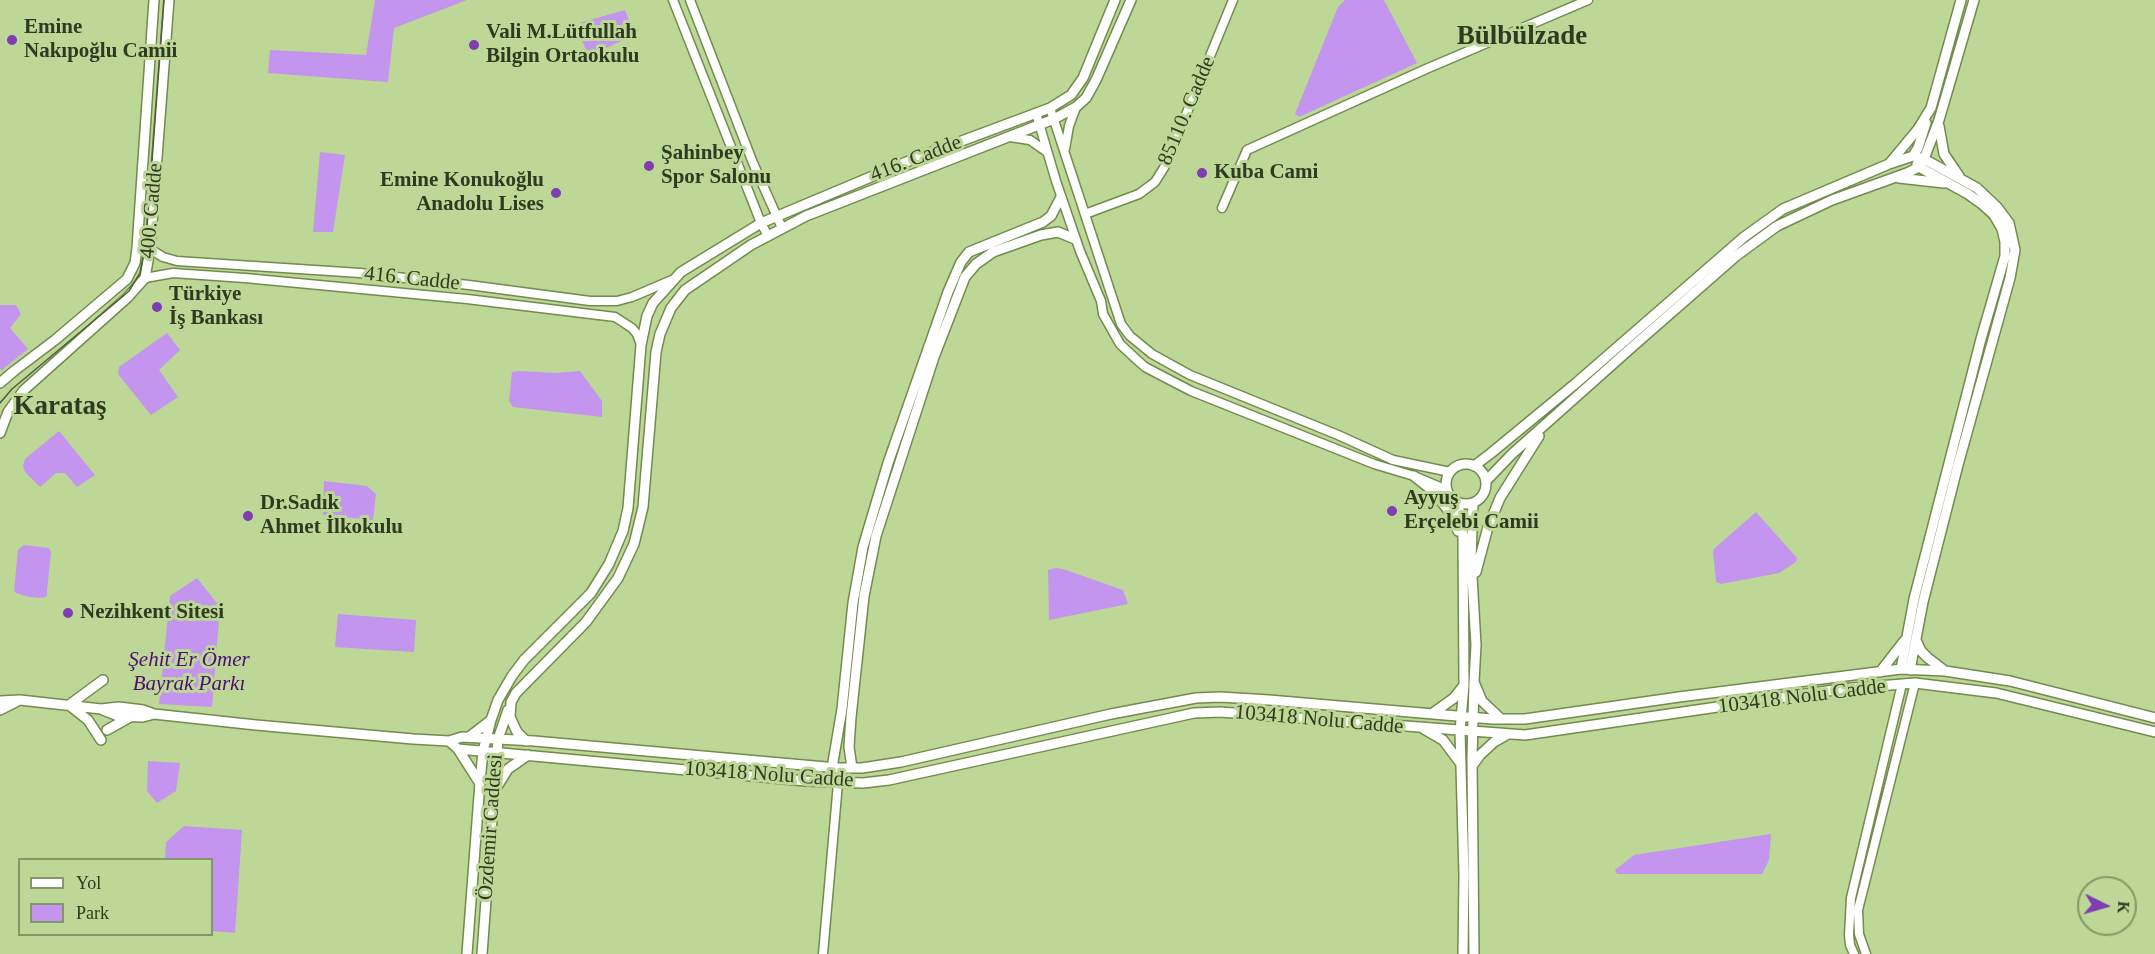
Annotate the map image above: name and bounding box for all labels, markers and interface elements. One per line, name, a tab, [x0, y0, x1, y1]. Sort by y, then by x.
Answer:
place label: Emine Nakıpoğlu Camii	[24, 15, 172, 65]
place label: Vali M.Lütfullah Bilgin Ortaokulu	[486, 20, 632, 70]
district label: Bülbülzade	[1457, 21, 1587, 53]
marker: Emine Nakıpoğlu Camii	[5, 33, 19, 47]
marker: Vali M.Lütfullah Bilgin Ortaokulu	[467, 38, 481, 52]
street label: 85110. Cadde	[1151, 50, 1223, 172]
street label: 416. Cadde	[865, 129, 967, 189]
place label: Şahinbey Spor Salonu	[661, 141, 770, 191]
marker: Şahinbey Spor Salonu	[642, 159, 656, 173]
street label: 400. Cadde	[135, 160, 169, 262]
place label: Kuba Cami	[1214, 160, 1310, 186]
marker: Kuba Cami	[1195, 166, 1209, 180]
place label: Emine Konukoğlu Anadolu Lises	[386, 168, 544, 218]
marker: Emine Konukoğlu Anadolu Lises	[549, 186, 563, 200]
street label: 416. Cadde	[361, 261, 463, 297]
place label: Türkiye İş Bankası	[169, 282, 262, 332]
marker: Türkiye İş Bankası	[150, 300, 164, 314]
district label: Karataş	[15, 391, 105, 423]
place label: Ayyuş Erçelebi Camii	[1404, 486, 1531, 536]
place label: Dr.Sadık Ahmet İlkokulu	[260, 491, 397, 541]
marker: Ayyuş Erçelebi Camii	[1385, 504, 1399, 518]
marker: Dr.Sadık Ahmet İlkokulu	[241, 509, 255, 523]
place label: Nezihkent Sitesi	[80, 600, 227, 626]
marker: Nezihkent Sitesi	[61, 606, 75, 620]
park label: Şehit Er Ömer Bayrak Parkı	[128, 647, 250, 697]
street label: 103418 Nolu Cadde	[1713, 674, 1891, 720]
street label: 103418 Nolu Cadde	[1230, 700, 1408, 740]
street label: Özdemir Caddesi	[473, 752, 509, 902]
street label: 103418 Nolu Cadde	[680, 756, 858, 794]
legend	[18, 858, 213, 936]
text: Yol	[76, 873, 101, 893]
north arrow	[2077, 876, 2137, 936]
text: K	[2114, 900, 2132, 914]
text: Park	[76, 903, 109, 923]

